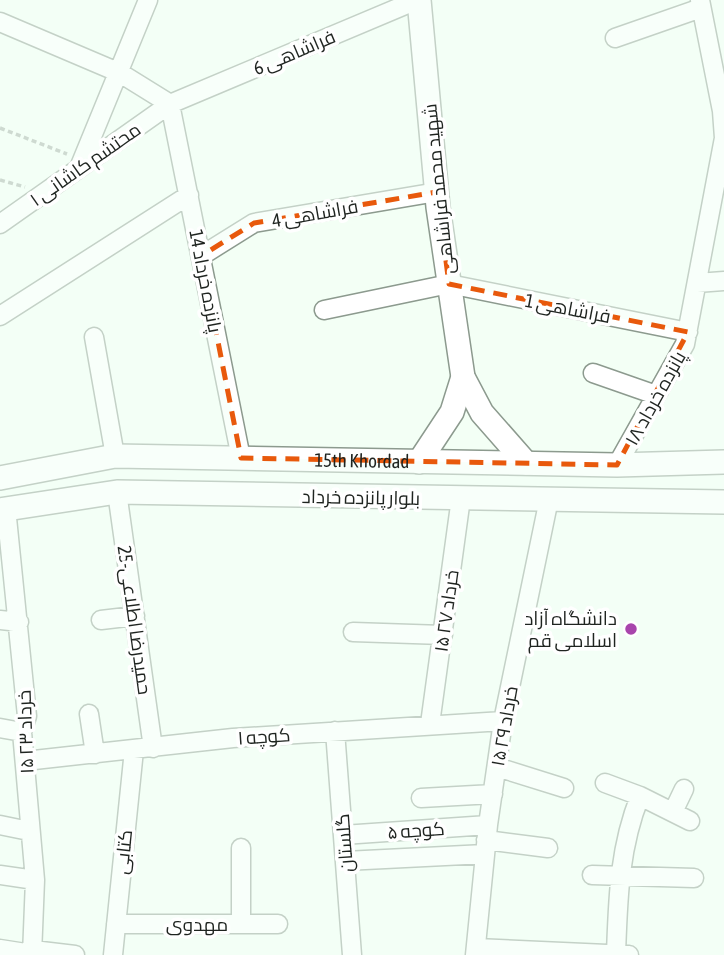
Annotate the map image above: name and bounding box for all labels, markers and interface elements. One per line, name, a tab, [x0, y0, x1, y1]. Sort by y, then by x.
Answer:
street label: فراشاهی 6	[250, 25, 339, 80]
street label: شهید محمد فراشاهی	[418, 102, 459, 275]
street label: محتشم کاشانی ۱	[26, 118, 146, 213]
street label: فراشاهی 4	[270, 195, 360, 232]
street label: پانزده خرداد 14	[183, 228, 227, 335]
street label: فراشاهی 1	[523, 289, 613, 328]
street label: پانزده خرداد ۱۸	[620, 347, 692, 450]
street label: 15th Khordad	[314, 449, 410, 472]
street label: بلوار پانزده خرداد	[301, 485, 421, 511]
street label: حمیدرضا اطلاعی-25	[113, 544, 156, 696]
street label: ۱۵ خرداد ۲۷	[429, 568, 464, 654]
place label: دانشگاه آزاد اسلامی قم	[524, 607, 617, 654]
marker: دانشگاه آزاد اسلامی قم	[623, 621, 639, 637]
street label: ۱۵ خرداد ۲۹	[486, 684, 523, 768]
street label: ۱۵ خرداد ۲۳	[13, 690, 38, 774]
street label: کوچه ۱	[237, 723, 291, 751]
street label: گلستان	[331, 813, 358, 873]
street label: کوچه ۵	[387, 817, 446, 845]
street label: کتابی	[110, 829, 137, 876]
street label: مهدوی	[166, 913, 228, 936]

